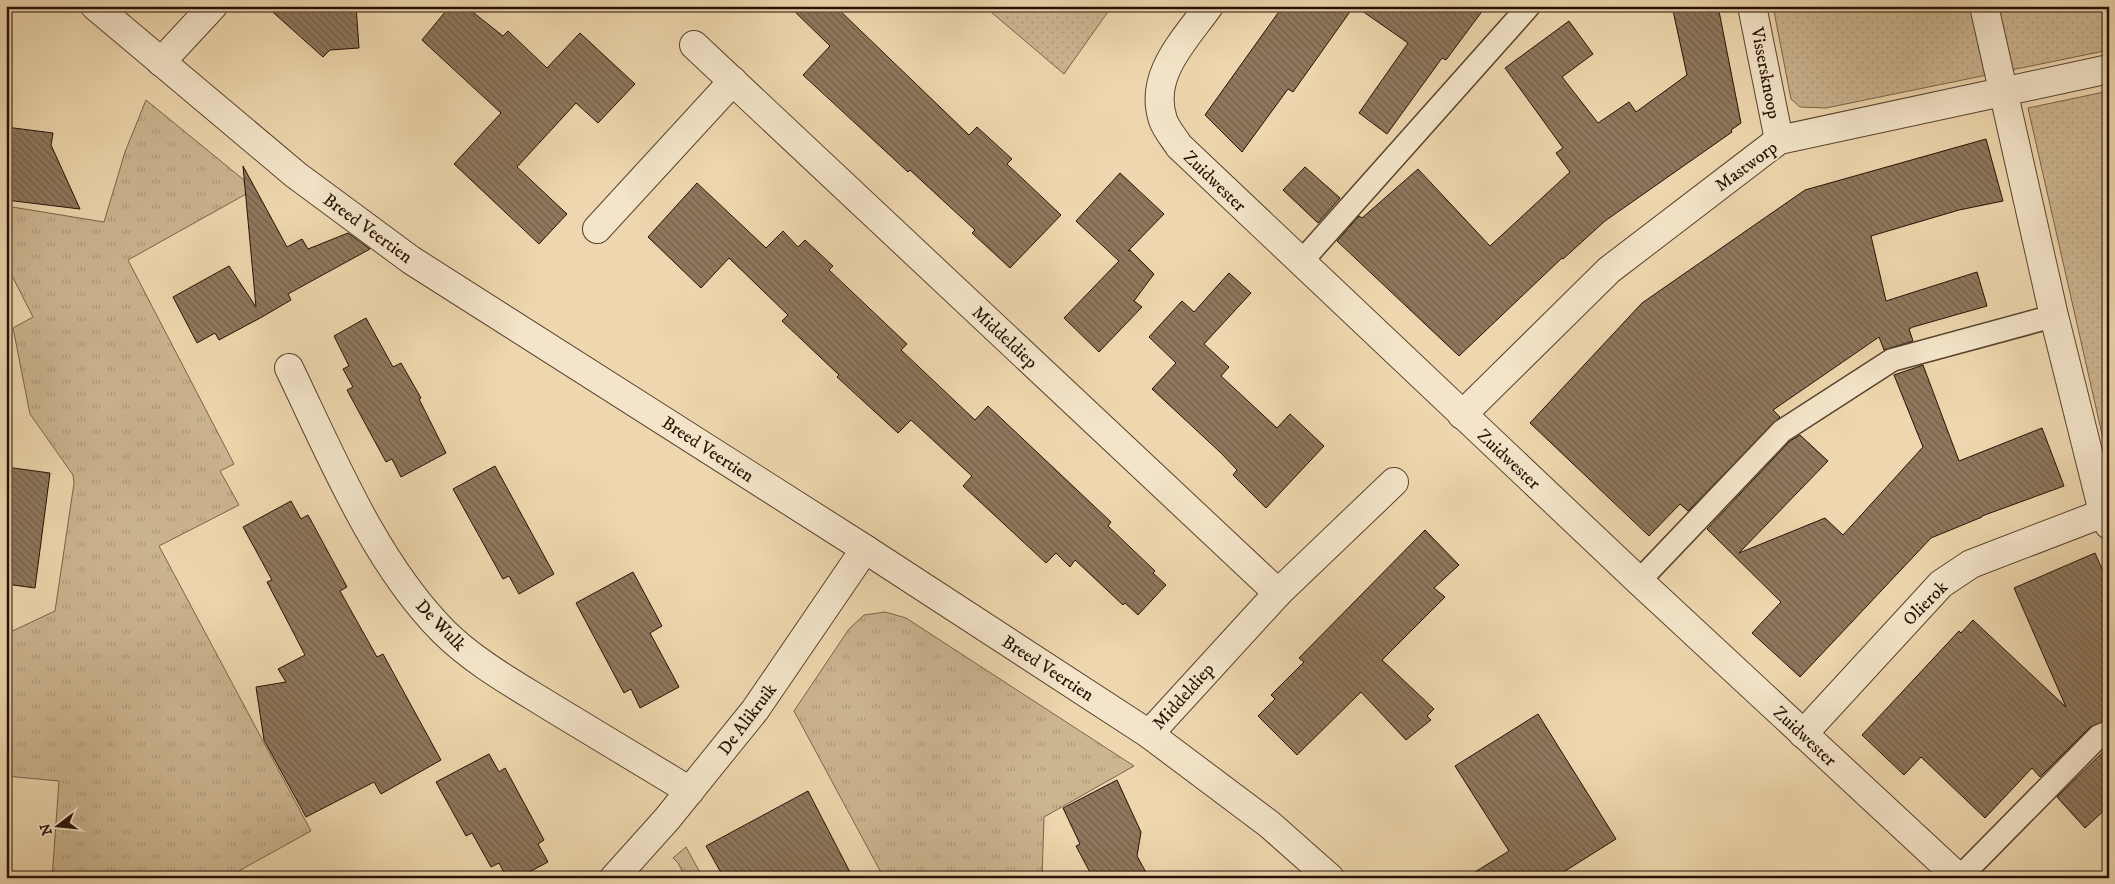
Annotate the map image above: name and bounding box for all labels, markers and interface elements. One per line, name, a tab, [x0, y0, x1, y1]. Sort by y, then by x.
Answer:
street label: Vissersknoop	[1745, 25, 1785, 121]
street label: Mastworp	[1711, 137, 1782, 197]
street label: Zuidwester	[1178, 146, 1250, 217]
street label: Breed Veertien	[318, 189, 417, 269]
street label: Middeldiep	[967, 302, 1042, 374]
street label: Breed Veertien	[657, 412, 758, 488]
street label: Zuidwester	[1472, 425, 1545, 495]
street label: Olierok	[1899, 577, 1953, 631]
street label: De Wulk	[410, 595, 470, 656]
street label: Breed Veertien	[997, 631, 1098, 707]
street label: Middeldiep	[1148, 659, 1219, 735]
street label: De Alikruik	[714, 679, 782, 760]
street label: Zuidwester	[1768, 702, 1841, 772]
north arrow	[32, 802, 82, 852]
text: N	[36, 821, 57, 837]

